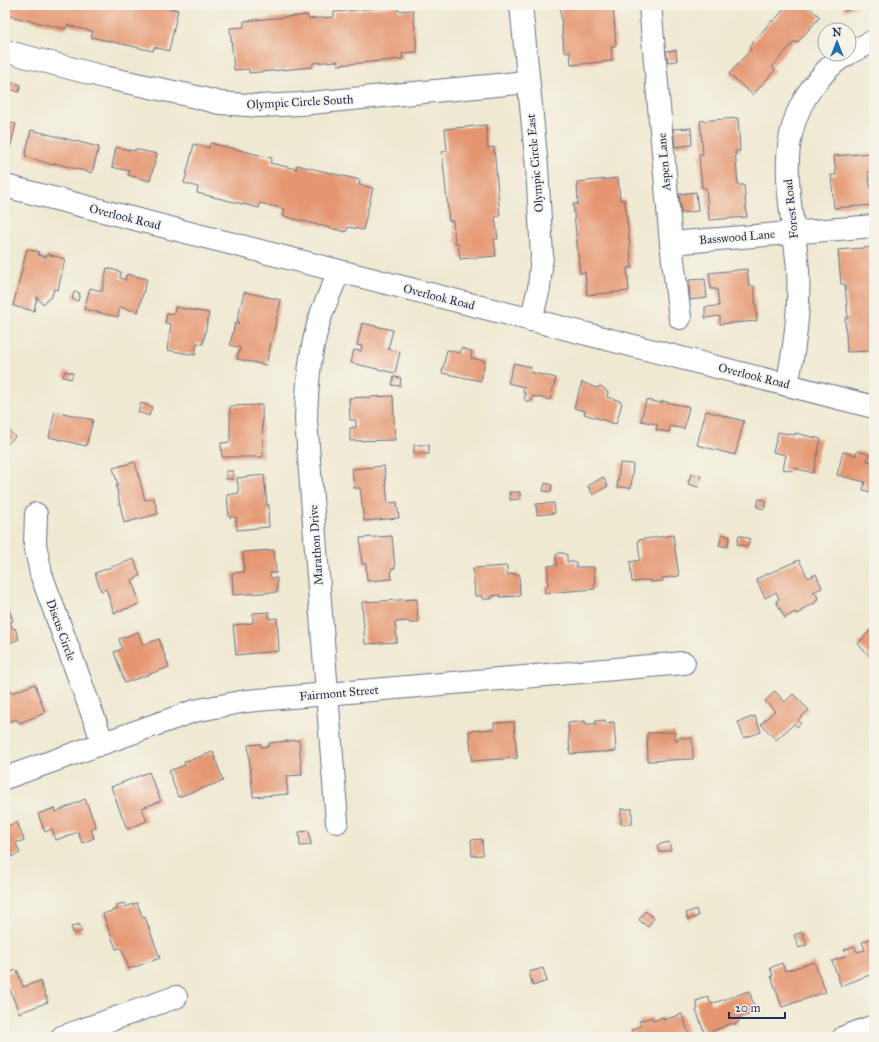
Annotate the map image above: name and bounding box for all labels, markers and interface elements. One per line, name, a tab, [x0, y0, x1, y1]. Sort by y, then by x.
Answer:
north arrow	[817, 22, 857, 62]
text: N	[832, 26, 842, 39]
street label: Olympic Circle South	[246, 92, 354, 112]
street label: Olympic Circle East	[524, 112, 546, 213]
street label: Aspen Lane	[655, 133, 674, 192]
street label: Forest Road	[781, 178, 801, 240]
street label: Overlook Road	[88, 201, 162, 233]
street label: Basswood Lane	[699, 227, 775, 247]
street label: Overlook Road	[402, 281, 476, 313]
street label: Overlook Road	[717, 360, 791, 392]
street label: Marathon Drive	[306, 504, 326, 586]
street label: Discus Circle	[43, 597, 79, 663]
street label: Fairmont Street	[299, 682, 380, 703]
scale bar	[729, 994, 785, 1020]
text: 20 m	[735, 1001, 761, 1015]

